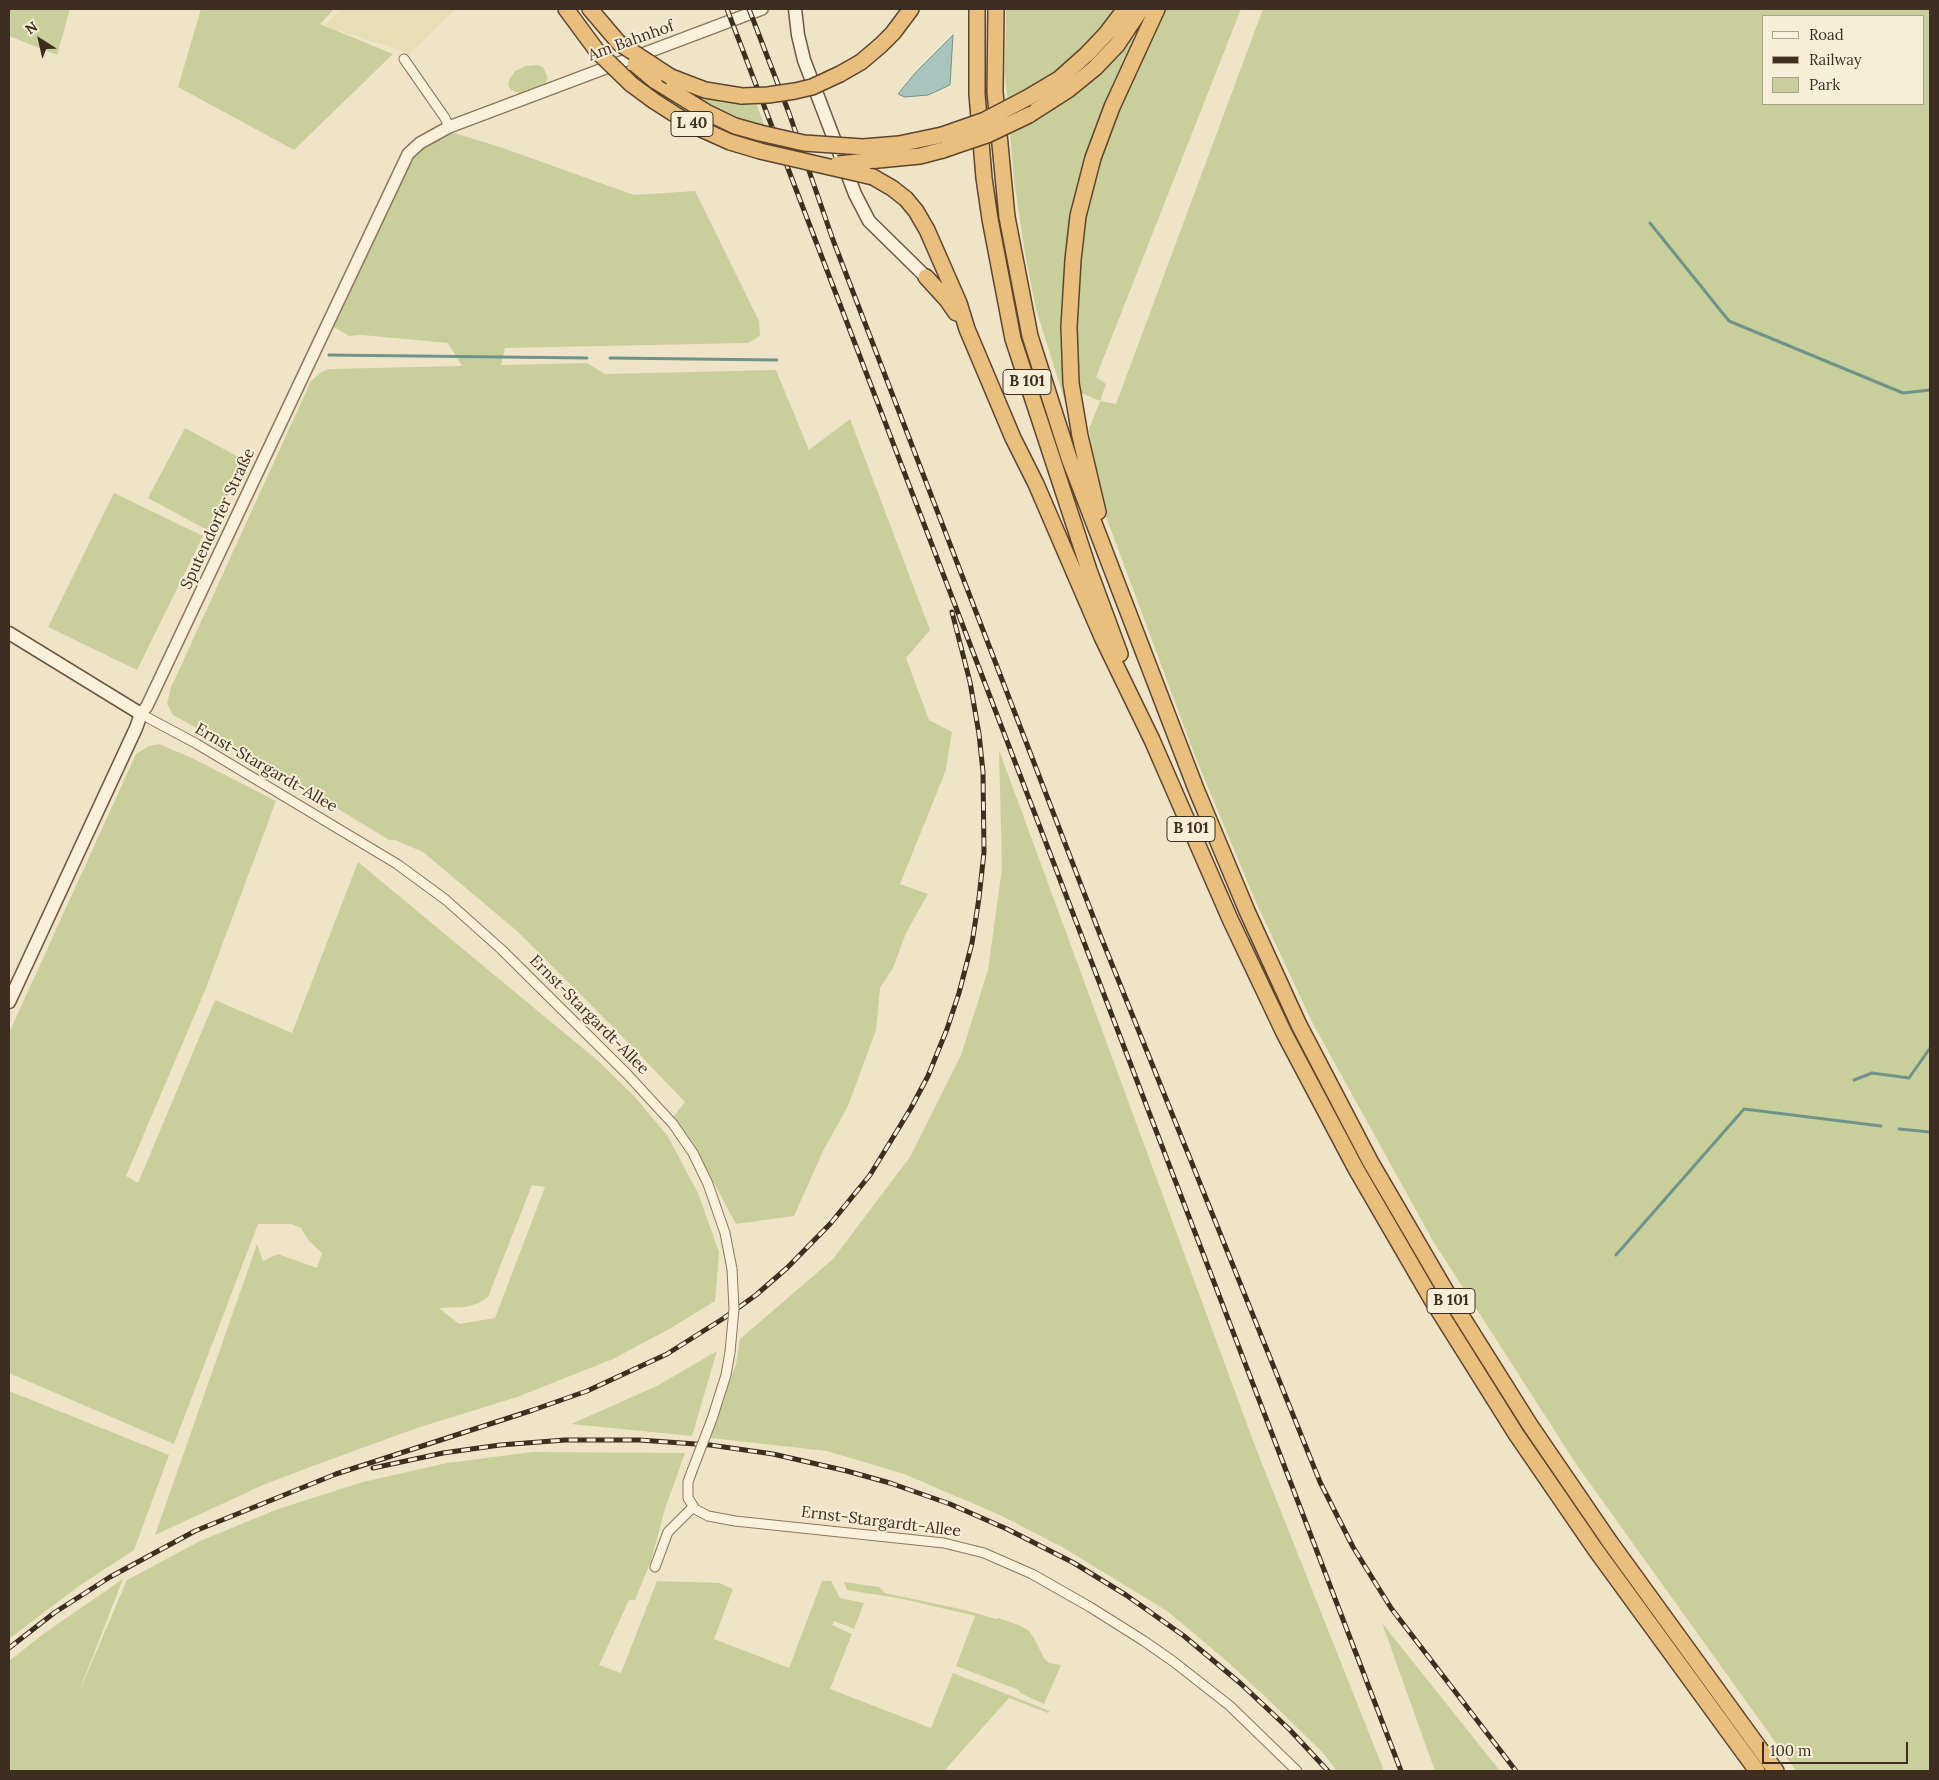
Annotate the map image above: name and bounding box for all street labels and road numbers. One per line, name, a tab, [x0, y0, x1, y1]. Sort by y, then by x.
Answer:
street label: Am Bahnhof	[585, 17, 677, 65]
road number: L 40	[671, 112, 713, 136]
road number: B 101	[1003, 370, 1051, 394]
street label: Sputendorfer Straße	[177, 445, 259, 593]
street label: Ernst-Stargardt-Allee	[191, 719, 341, 817]
road number: B 101	[1167, 816, 1215, 842]
street label: Ernst-Stargardt-Allee	[525, 951, 653, 1079]
road number: B 101	[1427, 1288, 1475, 1314]
street label: Ernst-Stargardt-Allee	[800, 1503, 962, 1541]

